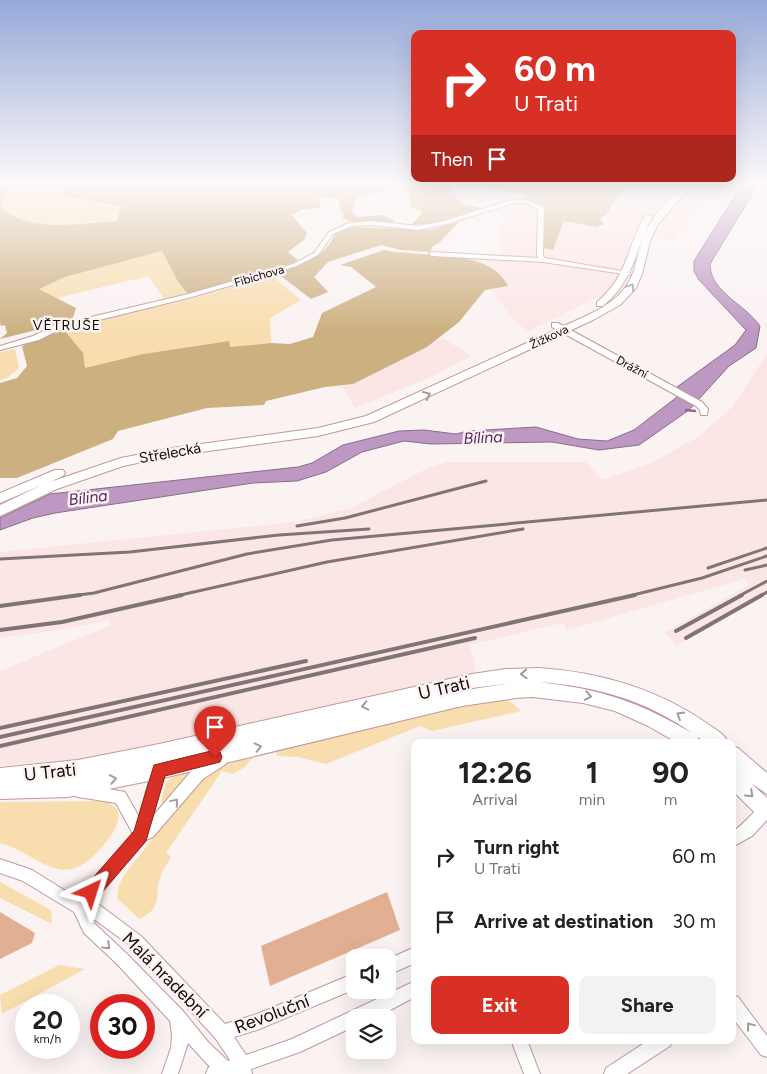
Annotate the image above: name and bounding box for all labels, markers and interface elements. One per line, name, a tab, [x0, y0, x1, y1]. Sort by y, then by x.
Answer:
text: 60 m	[514, 48, 596, 90]
icon: right	[431, 50, 496, 115]
text: U Trati	[514, 90, 578, 117]
icon: arrive	[483, 145, 511, 173]
text: Then	[431, 148, 473, 171]
street label: Fibichova	[232, 262, 286, 290]
one-way arrow	[625, 283, 634, 293]
district label: VĚTRUŠE	[33, 317, 101, 334]
street label: Žižkova	[527, 322, 571, 352]
street label: Drážní	[614, 353, 651, 382]
one-way arrow	[421, 391, 430, 401]
water label: Bílina	[463, 427, 503, 448]
street label: Střelecká	[138, 439, 202, 467]
water label: Bílina	[67, 486, 109, 509]
one-way arrow	[520, 669, 528, 680]
street label: U Trati	[416, 671, 472, 705]
one-way arrow	[584, 691, 593, 701]
one-way arrow	[361, 700, 370, 711]
pin	[194, 706, 236, 757]
one-way arrow	[676, 711, 685, 721]
icon: arrive	[201, 713, 229, 741]
one-way arrow	[253, 742, 262, 753]
text: 12:26	[458, 754, 532, 791]
text: 1	[586, 754, 598, 791]
text: 90	[652, 754, 689, 791]
street label: U Trati	[23, 758, 77, 786]
one-way arrow	[109, 774, 118, 785]
one-way arrow	[744, 788, 753, 797]
text: Arrival	[472, 790, 518, 809]
text: min	[579, 790, 605, 809]
text: m	[664, 790, 677, 809]
one-way arrow	[169, 798, 178, 807]
text: Turn right	[474, 836, 560, 859]
icon: right	[431, 843, 459, 871]
text: 60 m	[672, 845, 716, 868]
text: U Trati	[474, 859, 521, 878]
position arrow	[64, 865, 116, 917]
icon: arrive	[431, 908, 459, 936]
text: Arrive at destination	[474, 910, 653, 933]
text: 30 m	[673, 910, 716, 933]
street label: Malá hradební	[117, 927, 213, 1023]
one-way arrow	[101, 940, 110, 949]
map controls	[346, 949, 396, 1059]
button: sound	[346, 949, 396, 999]
button: Exit	[431, 976, 569, 1034]
button: Share	[579, 976, 716, 1034]
street label: Revoluční	[231, 989, 313, 1038]
speed limit sign: 30	[90, 994, 155, 1059]
text: 20	[32, 1005, 63, 1035]
button: layers	[346, 1009, 396, 1059]
one-way arrow	[747, 1023, 755, 1032]
text: km/h	[34, 1032, 61, 1046]

